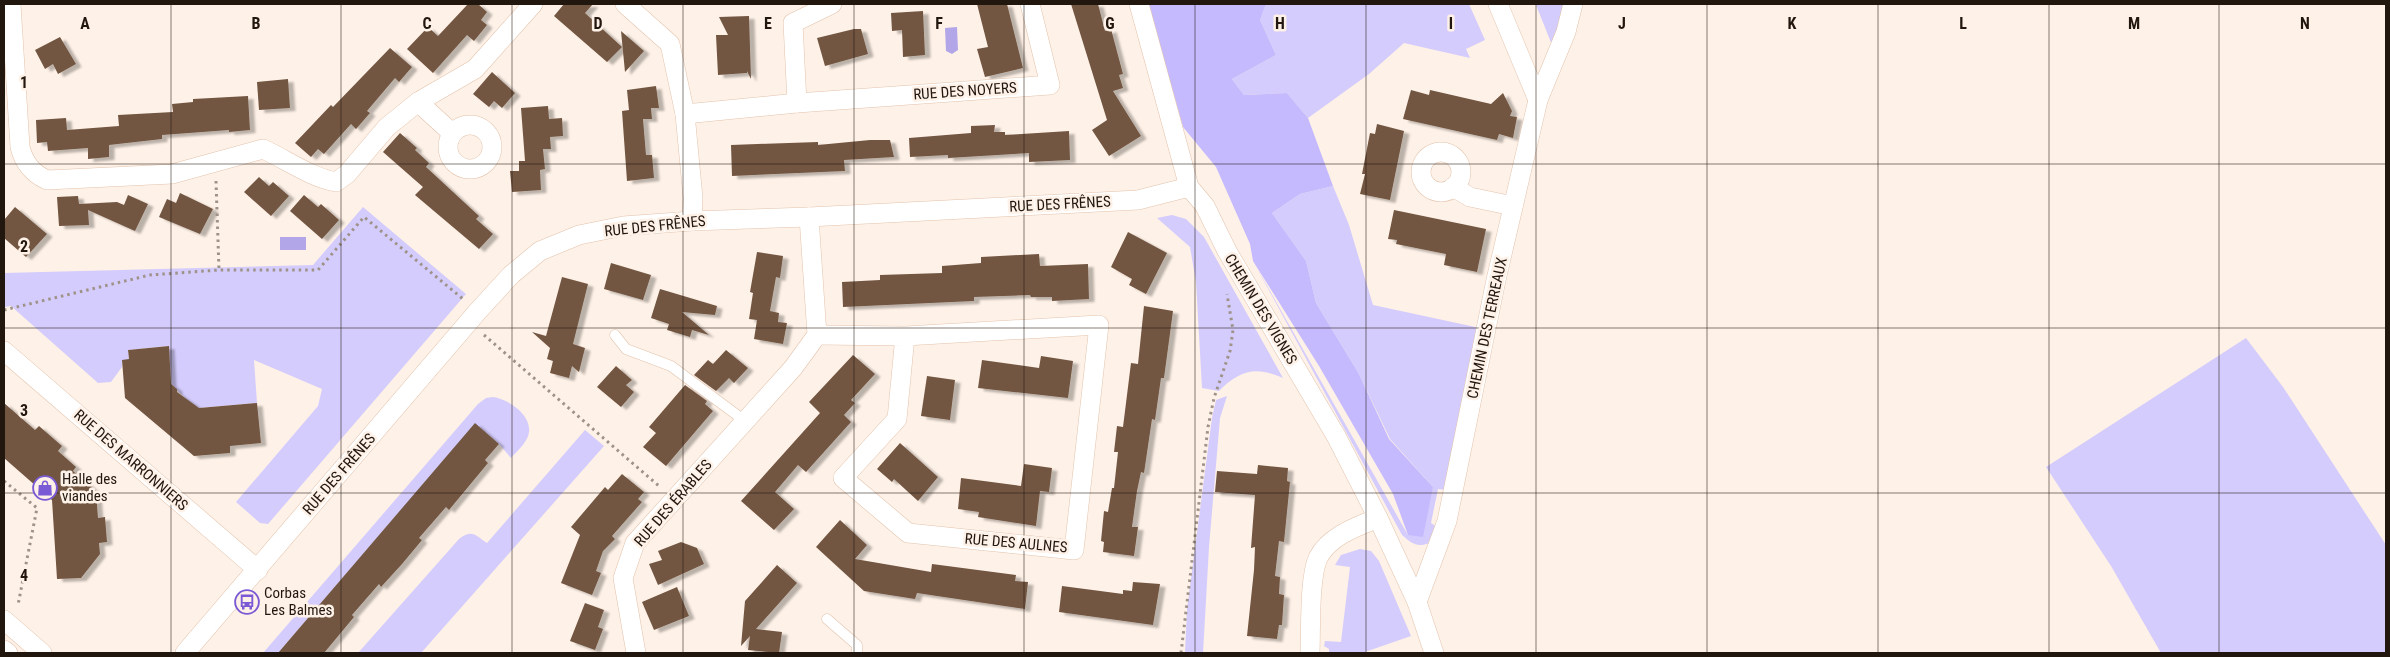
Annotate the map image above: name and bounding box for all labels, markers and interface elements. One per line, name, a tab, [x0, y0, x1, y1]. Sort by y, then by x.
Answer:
text: A	[80, 14, 90, 33]
text: B	[252, 14, 261, 33]
text: C	[422, 14, 432, 33]
text: D	[593, 14, 603, 33]
text: E	[764, 14, 772, 33]
text: F	[935, 14, 943, 33]
text: G	[1105, 14, 1115, 33]
text: H	[1275, 14, 1285, 33]
text: I	[1449, 14, 1453, 33]
text: J	[1618, 14, 1626, 33]
text: K	[1788, 14, 1797, 33]
text: L	[1959, 14, 1967, 33]
text: M	[2128, 14, 2140, 33]
text: N	[2300, 14, 2310, 33]
text: 1	[20, 73, 28, 92]
street label: RUE DES NOYERS	[913, 78, 1018, 104]
street label: RUE DES FRÊNES	[1009, 192, 1111, 216]
street label: RUE DES FRÊNES	[603, 212, 707, 240]
text: 2	[20, 237, 28, 256]
street label: CHEMIN DES VIGNES	[1221, 250, 1301, 368]
street label: CHEMIN DES TERREAUX	[1463, 256, 1511, 400]
text: 3	[20, 401, 28, 420]
street label: RUE DES MARRONNIERS	[70, 406, 192, 515]
street label: RUE DES FRÊNES	[299, 430, 379, 518]
street label: RUE DES ÉRABLES	[630, 456, 716, 550]
place label: Halle des viandes	[62, 470, 117, 505]
shop icon: Halle des viandes	[32, 475, 58, 501]
street label: RUE DES AULNES	[964, 530, 1068, 556]
text: 4	[20, 566, 28, 585]
place label: Corbas Les Balmes	[264, 584, 333, 619]
bus stop icon: Corbas Les Balmes	[234, 589, 260, 615]

